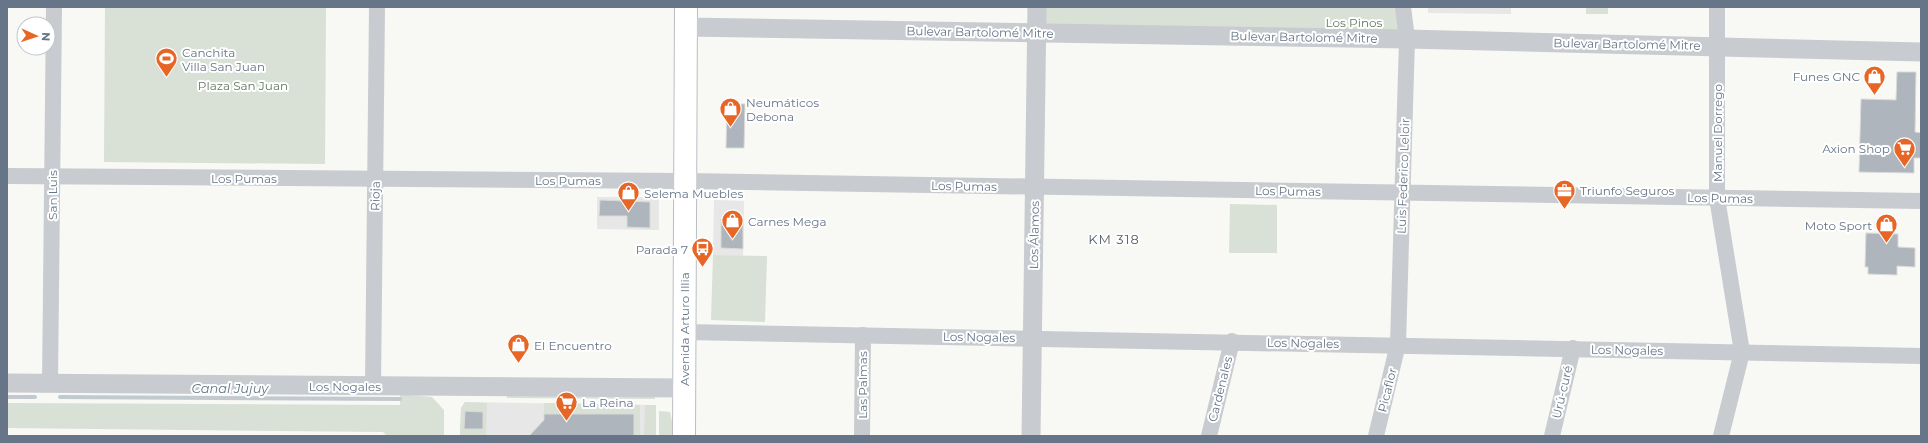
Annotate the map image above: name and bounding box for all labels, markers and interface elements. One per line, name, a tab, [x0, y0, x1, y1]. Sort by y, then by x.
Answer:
park label: Los Pinos	[1326, 15, 1383, 30]
north arrow	[16, 16, 56, 56]
street label: Bulevar Bartolomé Mitre	[906, 23, 1054, 41]
street label: Bulevar Bartolomé Mitre	[1230, 28, 1378, 46]
text: N	[39, 32, 53, 41]
street label: Bulevar Bartolomé Mitre	[1553, 35, 1701, 53]
place label: Canchita Villa San Juan	[182, 45, 265, 74]
sports icon: Canchita Villa San Juan	[153, 46, 179, 79]
shop icon: Funes GNC	[1862, 63, 1888, 96]
place label: Funes GNC	[1793, 69, 1860, 84]
park label: Plaza San Juan	[198, 78, 288, 93]
street label: Manuel Dorrego	[1710, 84, 1725, 182]
place label: Neumáticos Debona	[746, 95, 819, 124]
shop icon: Neumáticos Debona	[717, 96, 743, 129]
street label: Luis Federico Leloir	[1393, 118, 1413, 234]
supermarket icon: Axion Shop	[1892, 135, 1918, 168]
place label: Axion Shop	[1822, 141, 1890, 156]
street label: San Luis	[45, 170, 60, 220]
street label: Los Pumas	[211, 171, 277, 186]
street label: Los Pumas	[535, 173, 601, 188]
office icon: Triunfo Seguros	[1552, 177, 1578, 210]
street label: Los Pumas	[931, 178, 997, 194]
shop icon: Selema Muebles	[615, 180, 641, 213]
street label: Rioja	[367, 181, 383, 211]
street label: Los Pumas	[1255, 183, 1321, 199]
place label: Triunfo Seguros	[1580, 183, 1675, 198]
place label: Selema Muebles	[644, 186, 743, 201]
street label: Los Pumas	[1687, 190, 1753, 206]
street label: Los Álamos	[1026, 200, 1042, 269]
shop icon: Carnes Mega	[720, 208, 746, 241]
shop icon: Moto Sport	[1874, 212, 1900, 245]
place label: Carnes Mega	[748, 214, 827, 229]
place label: Moto Sport	[1805, 218, 1872, 233]
district label: KM 318	[1088, 231, 1140, 247]
bus stop icon: Parada 7	[690, 236, 716, 269]
place label: Parada 7	[636, 242, 688, 257]
street label: Avenida Arturo Illia	[677, 272, 692, 386]
street label: Los Nogales	[943, 329, 1015, 345]
shop icon: El Encuentro	[505, 332, 531, 365]
street label: Los Nogales	[1267, 335, 1339, 351]
place label: El Encuentro	[534, 338, 612, 353]
street label: Los Nogales	[1591, 342, 1663, 358]
street label: Las Palmas	[855, 351, 870, 419]
street label: Cardenales	[1205, 355, 1235, 423]
street label: Urú-curé	[1549, 364, 1575, 420]
street label: Picaflor	[1374, 366, 1400, 414]
street label: Los Nogales	[309, 379, 381, 394]
water label: Canal Jujuy	[192, 380, 269, 396]
supermarket icon: La Reina	[553, 389, 579, 422]
place label: La Reina	[582, 395, 634, 410]

